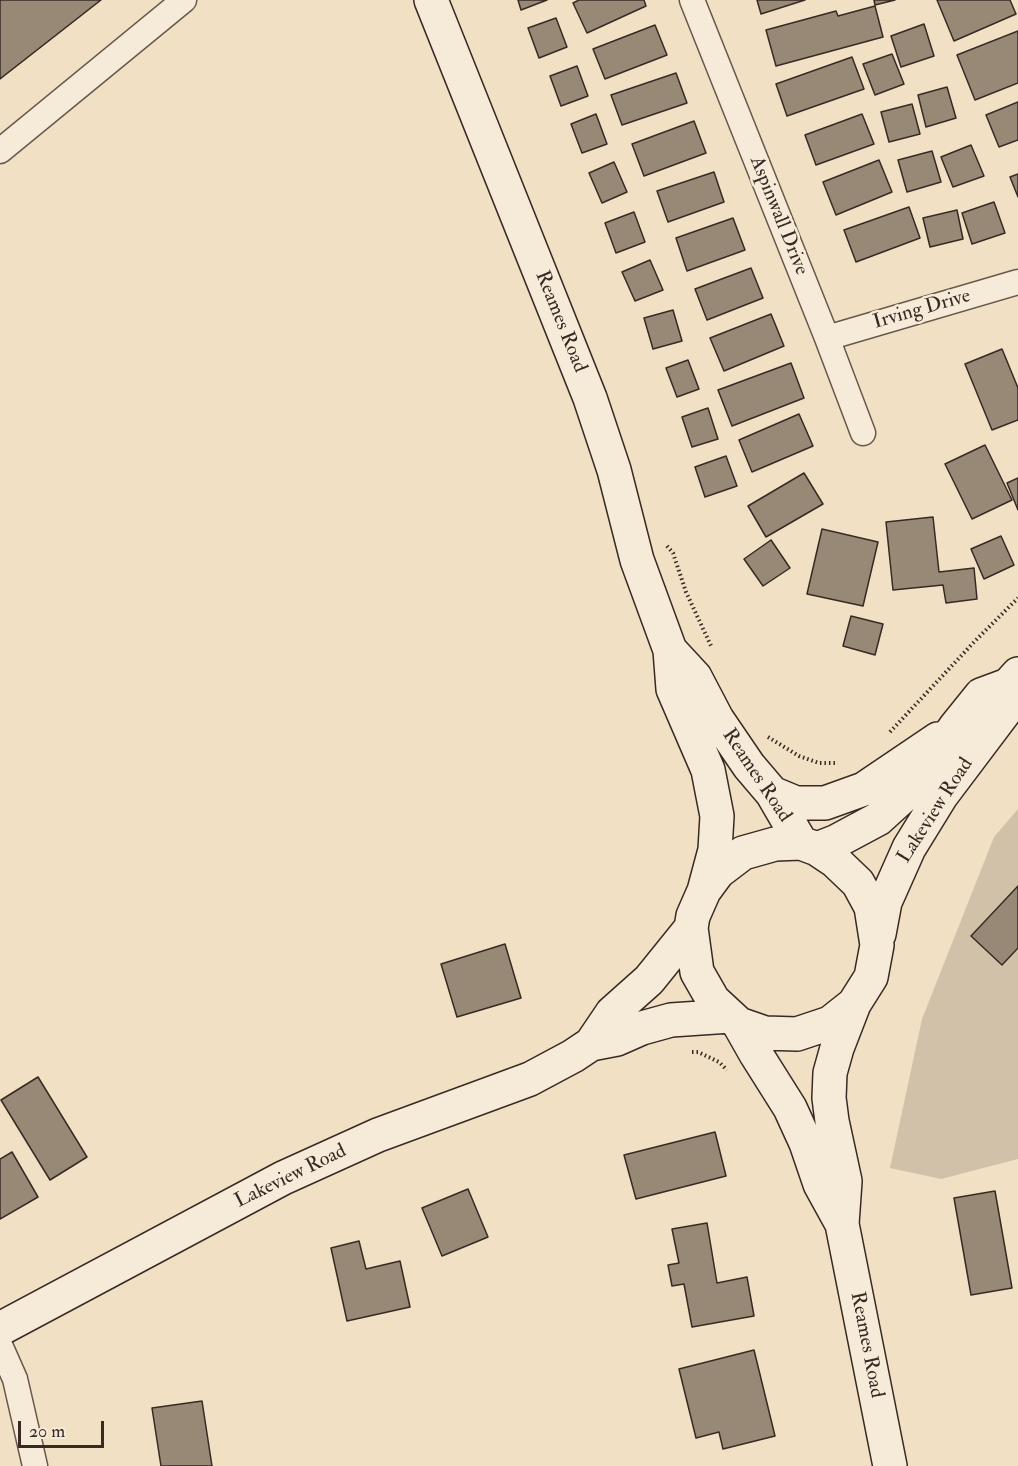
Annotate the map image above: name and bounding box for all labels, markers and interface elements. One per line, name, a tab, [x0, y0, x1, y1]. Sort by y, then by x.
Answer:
street label: Aspinwall Drive	[743, 153, 813, 279]
street label: Reames Road	[529, 268, 591, 376]
street label: Irving Drive	[871, 285, 973, 335]
street label: Reames Road	[716, 725, 796, 827]
street label: Lakeview Road	[893, 754, 979, 868]
street label: Lakeview Road	[231, 1140, 351, 1214]
street label: Reames Road	[844, 1290, 888, 1400]
scale bar	[21, 1409, 106, 1447]
text: 20 m	[29, 1420, 65, 1443]

